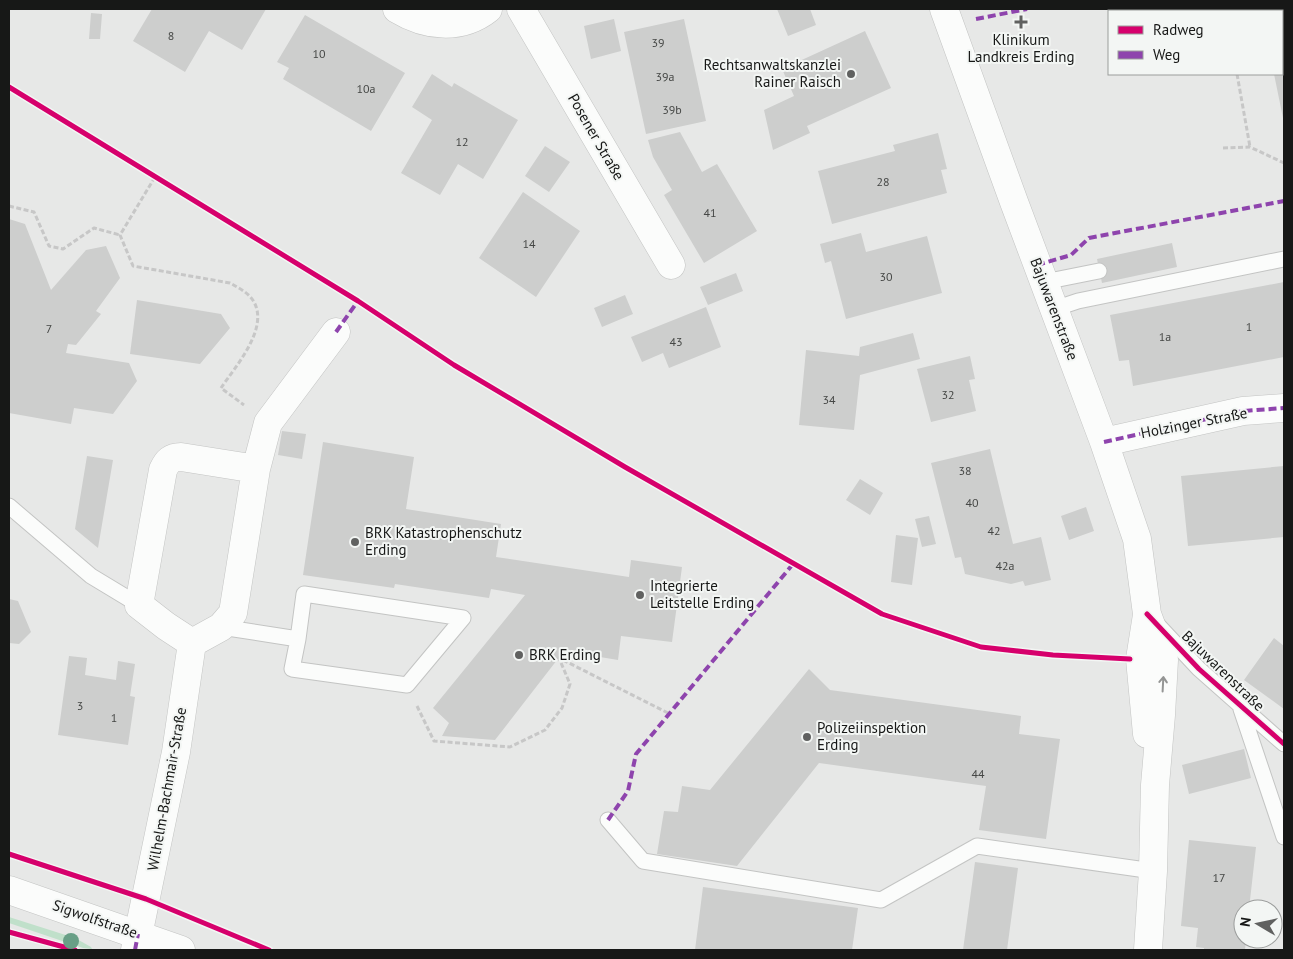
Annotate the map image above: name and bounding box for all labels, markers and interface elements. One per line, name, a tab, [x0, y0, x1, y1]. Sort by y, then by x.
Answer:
legend	[1108, 10, 1283, 75]
marker: Klinikum Landkreis Erding	[1014, 15, 1028, 29]
text: Radweg	[1153, 20, 1204, 39]
house number: 8	[168, 28, 174, 43]
place label: Klinikum Landkreis Erding	[968, 30, 1074, 66]
house number: 39	[651, 35, 665, 50]
text: Weg	[1153, 45, 1180, 64]
house number: 10	[312, 46, 326, 61]
place label: Rechtsanwaltskanzlei Rainer Raisch	[704, 55, 841, 91]
marker: Rechtsanwaltskanzlei Rainer Raisch	[845, 68, 857, 80]
house number: 39a	[655, 69, 675, 84]
house number: 10a	[356, 81, 376, 96]
street label: Posener Straße	[564, 90, 629, 183]
house number: 39b	[662, 102, 682, 117]
house number: 12	[455, 134, 469, 149]
house number: 28	[876, 174, 890, 189]
house number: 41	[703, 205, 717, 220]
house number: 14	[522, 236, 536, 251]
street label: Bajuwarenstraße	[1026, 255, 1083, 363]
house number: 30	[879, 269, 893, 284]
house number: 1	[1246, 319, 1252, 334]
house number: 7	[46, 321, 52, 336]
house number: 1a	[1159, 329, 1171, 344]
house number: 43	[669, 334, 683, 349]
house number: 32	[941, 387, 955, 402]
house number: 34	[822, 392, 836, 407]
street label: Holzinger Straße	[1139, 403, 1249, 442]
house number: 38	[958, 463, 972, 478]
house number: 40	[965, 495, 979, 510]
place label: BRK Katastrophenschutz Erding	[365, 523, 522, 559]
house number: 42	[987, 523, 1001, 538]
marker: BRK Katastrophenschutz Erding	[349, 536, 361, 548]
house number: 42a	[995, 558, 1015, 573]
place label: Integrierte Leitstelle Erding	[650, 576, 754, 612]
marker: Integrierte Leitstelle Erding	[634, 589, 646, 601]
street label: Bajuwarenstraße	[1178, 626, 1269, 715]
place label: BRK Erding	[529, 645, 601, 664]
marker: BRK Erding	[513, 649, 525, 661]
one-way arrow	[1158, 677, 1167, 693]
house number: 3	[77, 698, 83, 713]
street label: Wilhelm-Bachmair-Straße	[143, 706, 190, 872]
house number: 1	[111, 710, 117, 725]
place label: Polizeiinspektion Erding	[817, 718, 926, 754]
marker: Polizeiinspektion Erding	[801, 731, 813, 743]
house number: 44	[971, 766, 985, 781]
house number: 17	[1212, 870, 1226, 885]
street label: Sigwolfstraße	[50, 895, 140, 942]
north arrow	[1233, 899, 1283, 949]
text: N	[1236, 916, 1255, 928]

